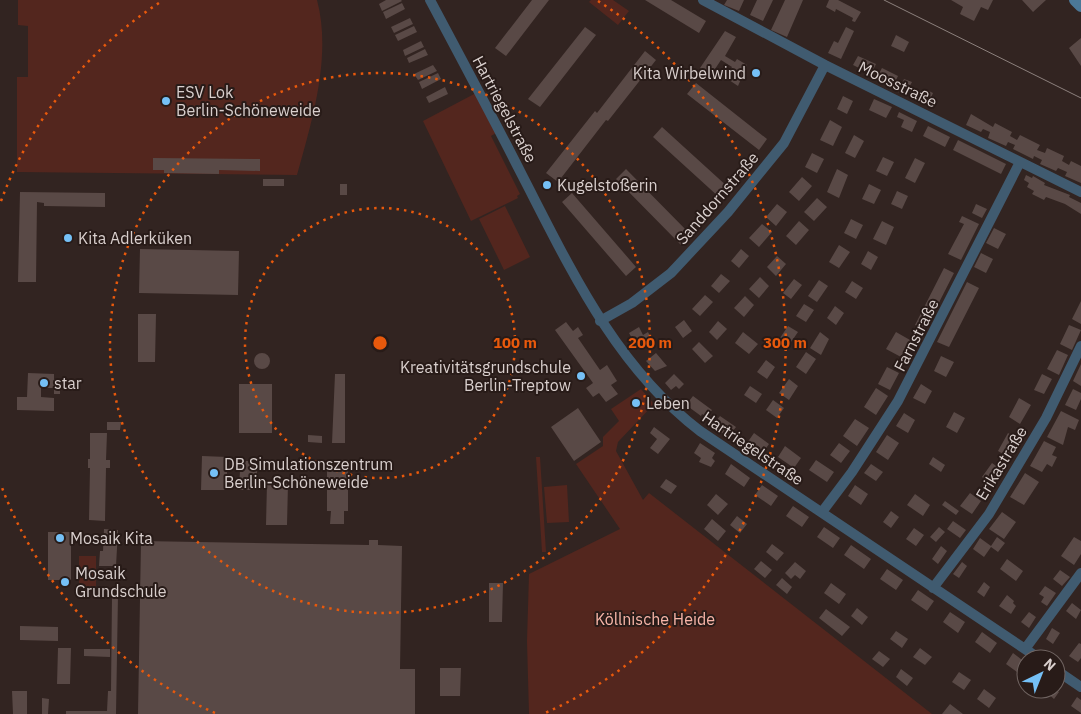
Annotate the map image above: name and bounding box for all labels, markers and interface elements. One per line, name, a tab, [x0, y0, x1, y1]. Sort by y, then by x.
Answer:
street label: Hartriegelstraße	[468, 52, 542, 166]
street label: Moosstraße	[855, 56, 941, 112]
place label: Kita Wirbelwind	[633, 63, 746, 83]
marker: Kita Wirbelwind	[750, 67, 762, 79]
place label: ESV Lok Berlin-Schöneweide	[176, 82, 321, 120]
marker: ESV Lok Berlin-Schöneweide	[160, 95, 172, 107]
street label: Sanddornstraße	[671, 147, 763, 248]
place label: Kugelstoßerin	[557, 175, 658, 195]
marker: Kugelstoßerin	[541, 179, 553, 191]
place label: Kita Adlerküken	[78, 228, 192, 248]
marker: Kita Adlerküken	[62, 232, 74, 244]
street label: Farnstraße	[889, 295, 943, 375]
text: 100 m	[493, 333, 537, 352]
text: 200 m	[628, 333, 672, 352]
text: 300 m	[763, 333, 807, 352]
centre of rings	[371, 334, 389, 352]
place label: Kreativitätsgrundschule Berlin-Treptow	[400, 357, 571, 395]
marker: Kreativitätsgrundschule Berlin-Treptow	[575, 370, 587, 382]
place label: star	[54, 373, 82, 393]
marker: star	[38, 377, 50, 389]
place label: Leben	[646, 393, 690, 413]
marker: Leben	[630, 397, 642, 409]
street label: Hartriegelstraße	[698, 407, 808, 489]
street label: Erikastraße	[971, 422, 1031, 504]
place label: DB Simulationszentrum Berlin-Schöneweide	[224, 454, 393, 492]
marker: DB Simulationszentrum Berlin-Schöneweide	[208, 467, 220, 479]
place label: Mosaik Kita	[70, 528, 153, 548]
marker: Mosaik Kita	[54, 532, 66, 544]
place label: Mosaik Grundschule	[75, 563, 167, 601]
marker: Mosaik Grundschule	[59, 576, 71, 588]
park label: Köllnische Heide	[595, 609, 715, 629]
north arrow	[1016, 649, 1066, 699]
text: N	[1040, 654, 1060, 675]

